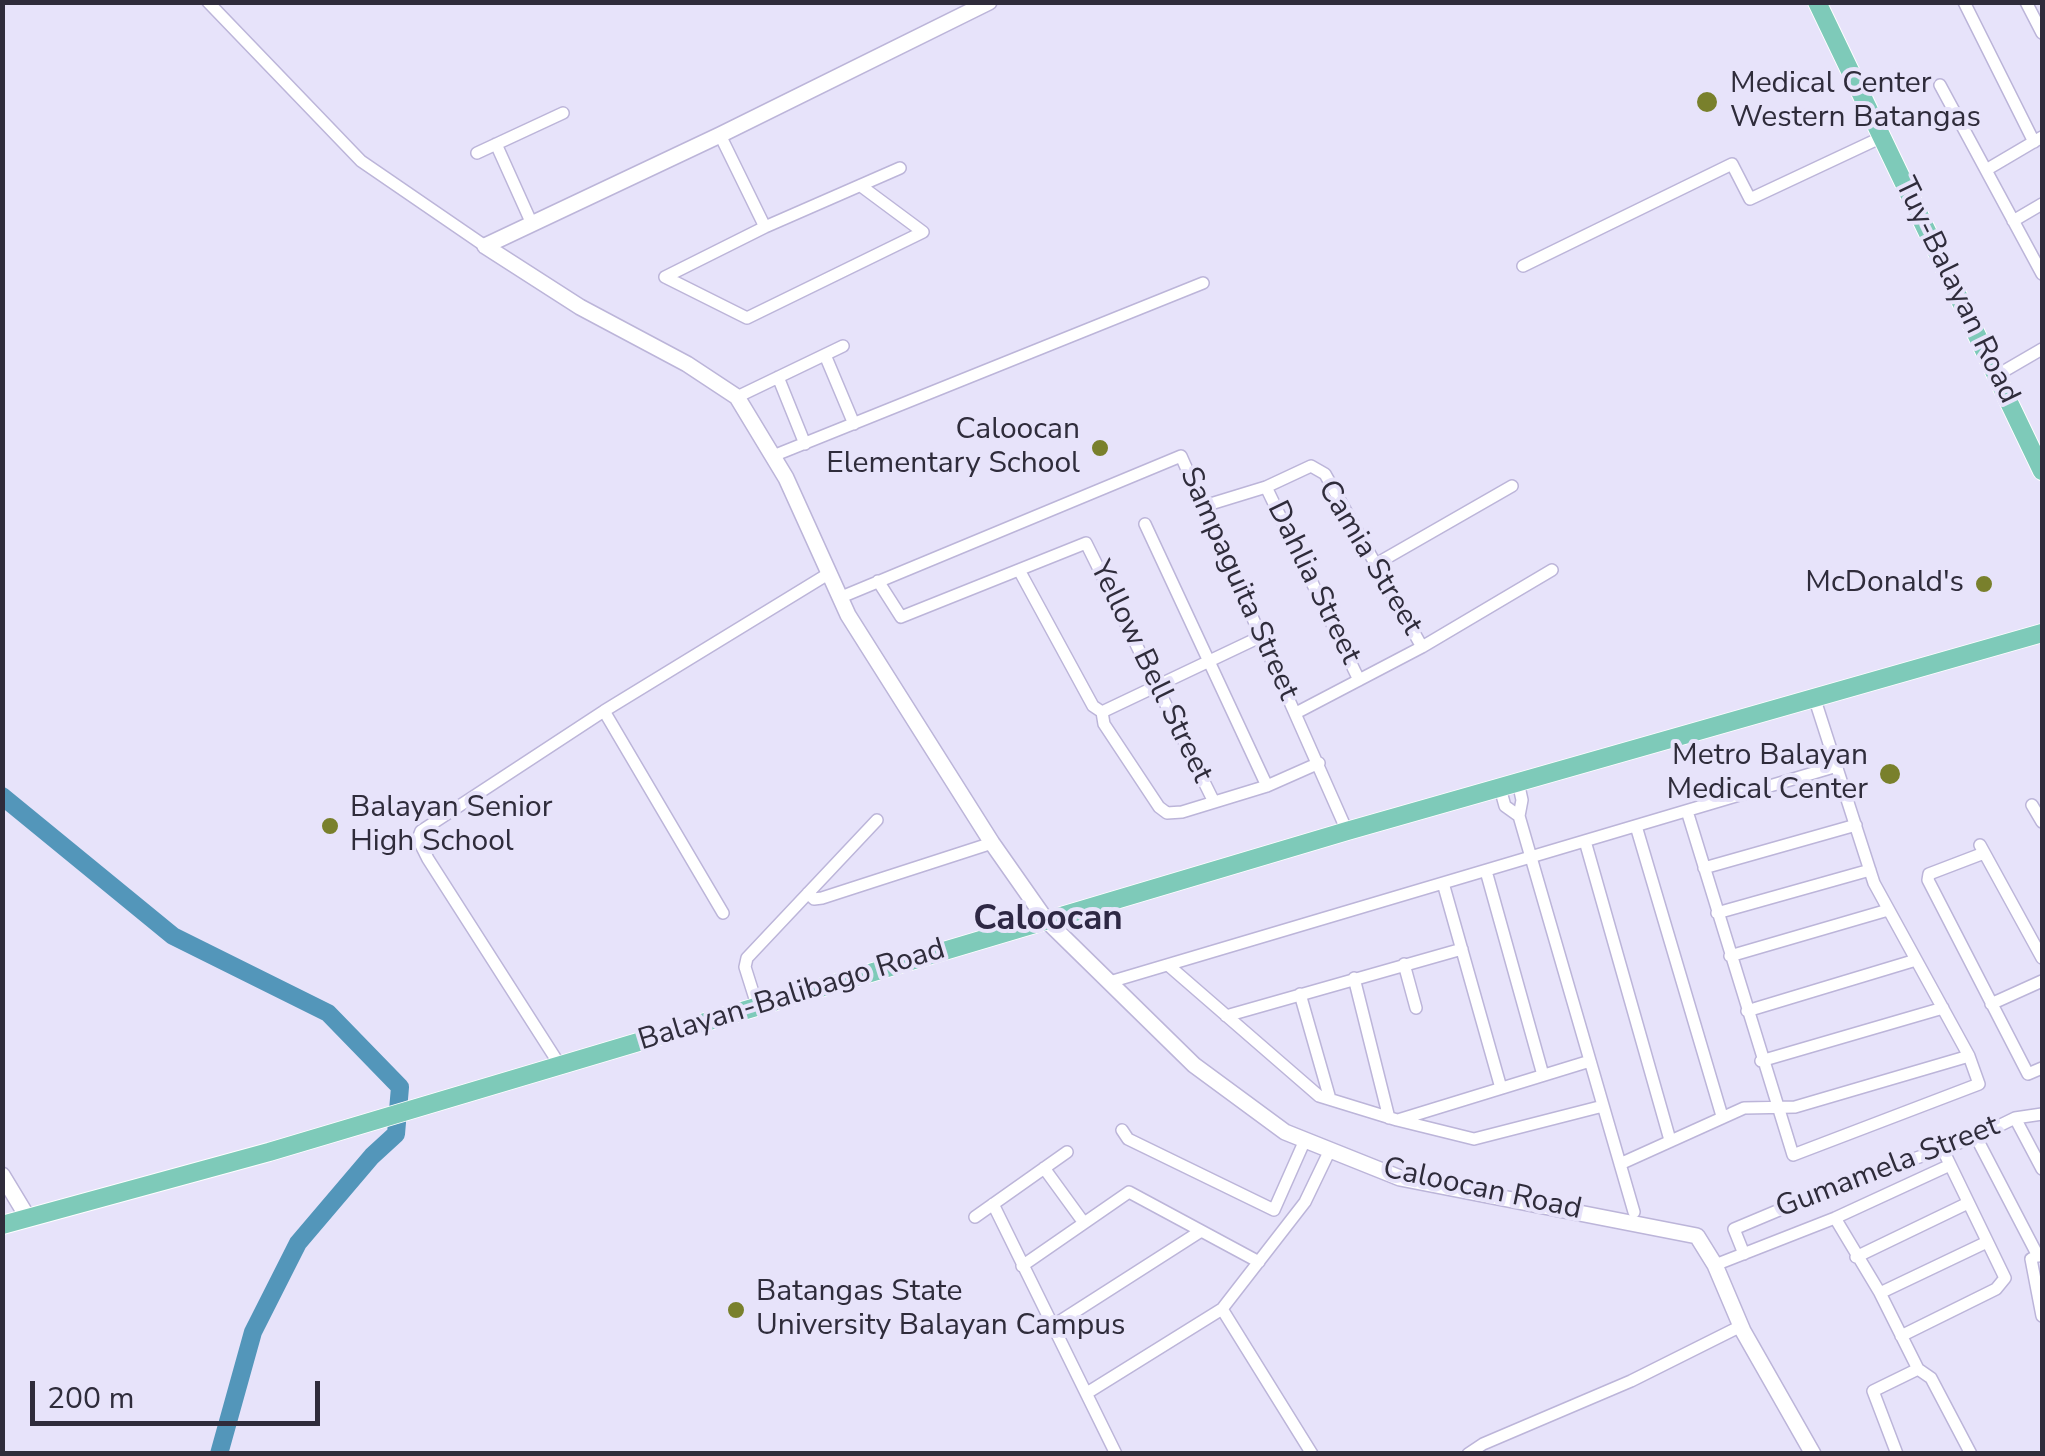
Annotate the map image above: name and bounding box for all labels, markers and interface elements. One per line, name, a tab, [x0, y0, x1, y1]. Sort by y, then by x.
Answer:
place label: Medical Center Western Batangas	[1730, 67, 1981, 138]
marker: Medical Center Western Batangas	[1694, 89, 1720, 115]
street label: Tuy-Balayan Road	[1886, 172, 2026, 410]
place label: Caloocan Elementary School	[826, 413, 1080, 484]
marker: Caloocan Elementary School	[1089, 437, 1111, 459]
street label: Sampaguita Street	[1171, 462, 1305, 706]
street label: Camia Street	[1309, 474, 1429, 642]
street label: Dahlia Street	[1258, 496, 1368, 670]
street label: Yellow Bell Street	[1081, 555, 1219, 789]
place label: McDonald's	[1805, 566, 1964, 602]
marker: McDonald's	[1973, 573, 1995, 595]
place label: Metro Balayan Medical Center	[1666, 739, 1868, 810]
marker: Metro Balayan Medical Center	[1877, 761, 1903, 787]
place label: Balayan Senior High School	[350, 791, 552, 862]
marker: Balayan Senior High School	[319, 815, 341, 837]
district label: Caloocan	[973, 900, 1123, 942]
street label: Balayan-Balibago Road	[634, 932, 950, 1060]
street label: Gumamela Street	[1771, 1109, 2005, 1227]
street label: Caloocan Road	[1380, 1151, 1584, 1229]
place label: Batangas State University Balayan Campus	[756, 1275, 1125, 1346]
marker: Batangas State University Balayan Campus	[725, 1299, 747, 1321]
scale bar	[35, 1361, 325, 1423]
text: 200 m	[47, 1378, 134, 1419]

